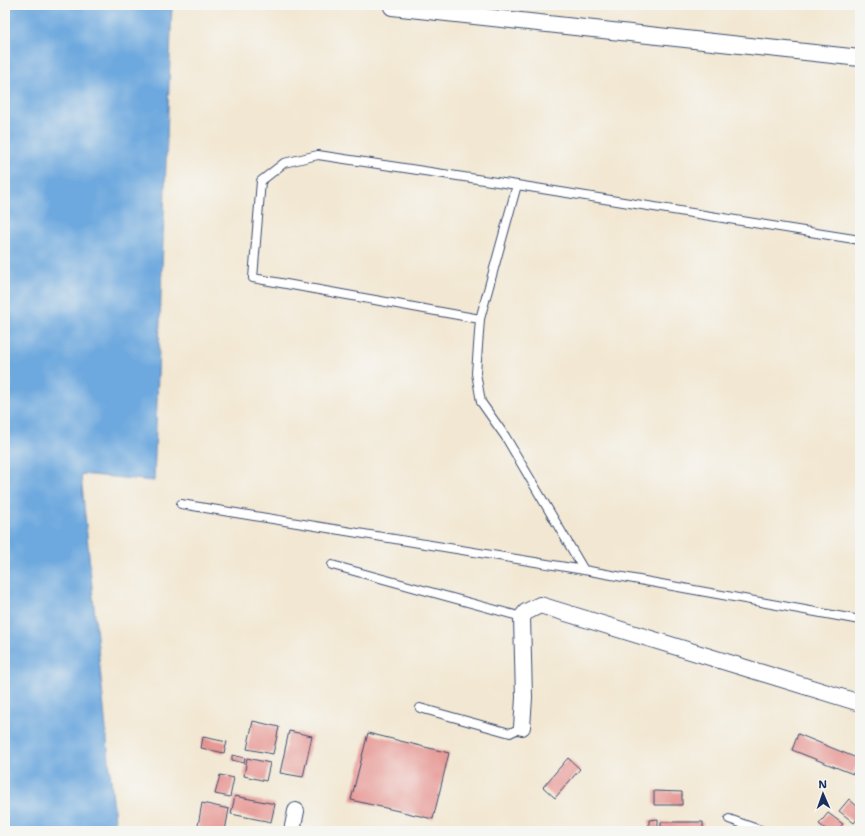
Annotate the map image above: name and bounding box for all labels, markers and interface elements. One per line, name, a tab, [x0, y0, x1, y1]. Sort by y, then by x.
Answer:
north arrow	[803, 774, 843, 814]
text: N	[818, 777, 828, 792]

